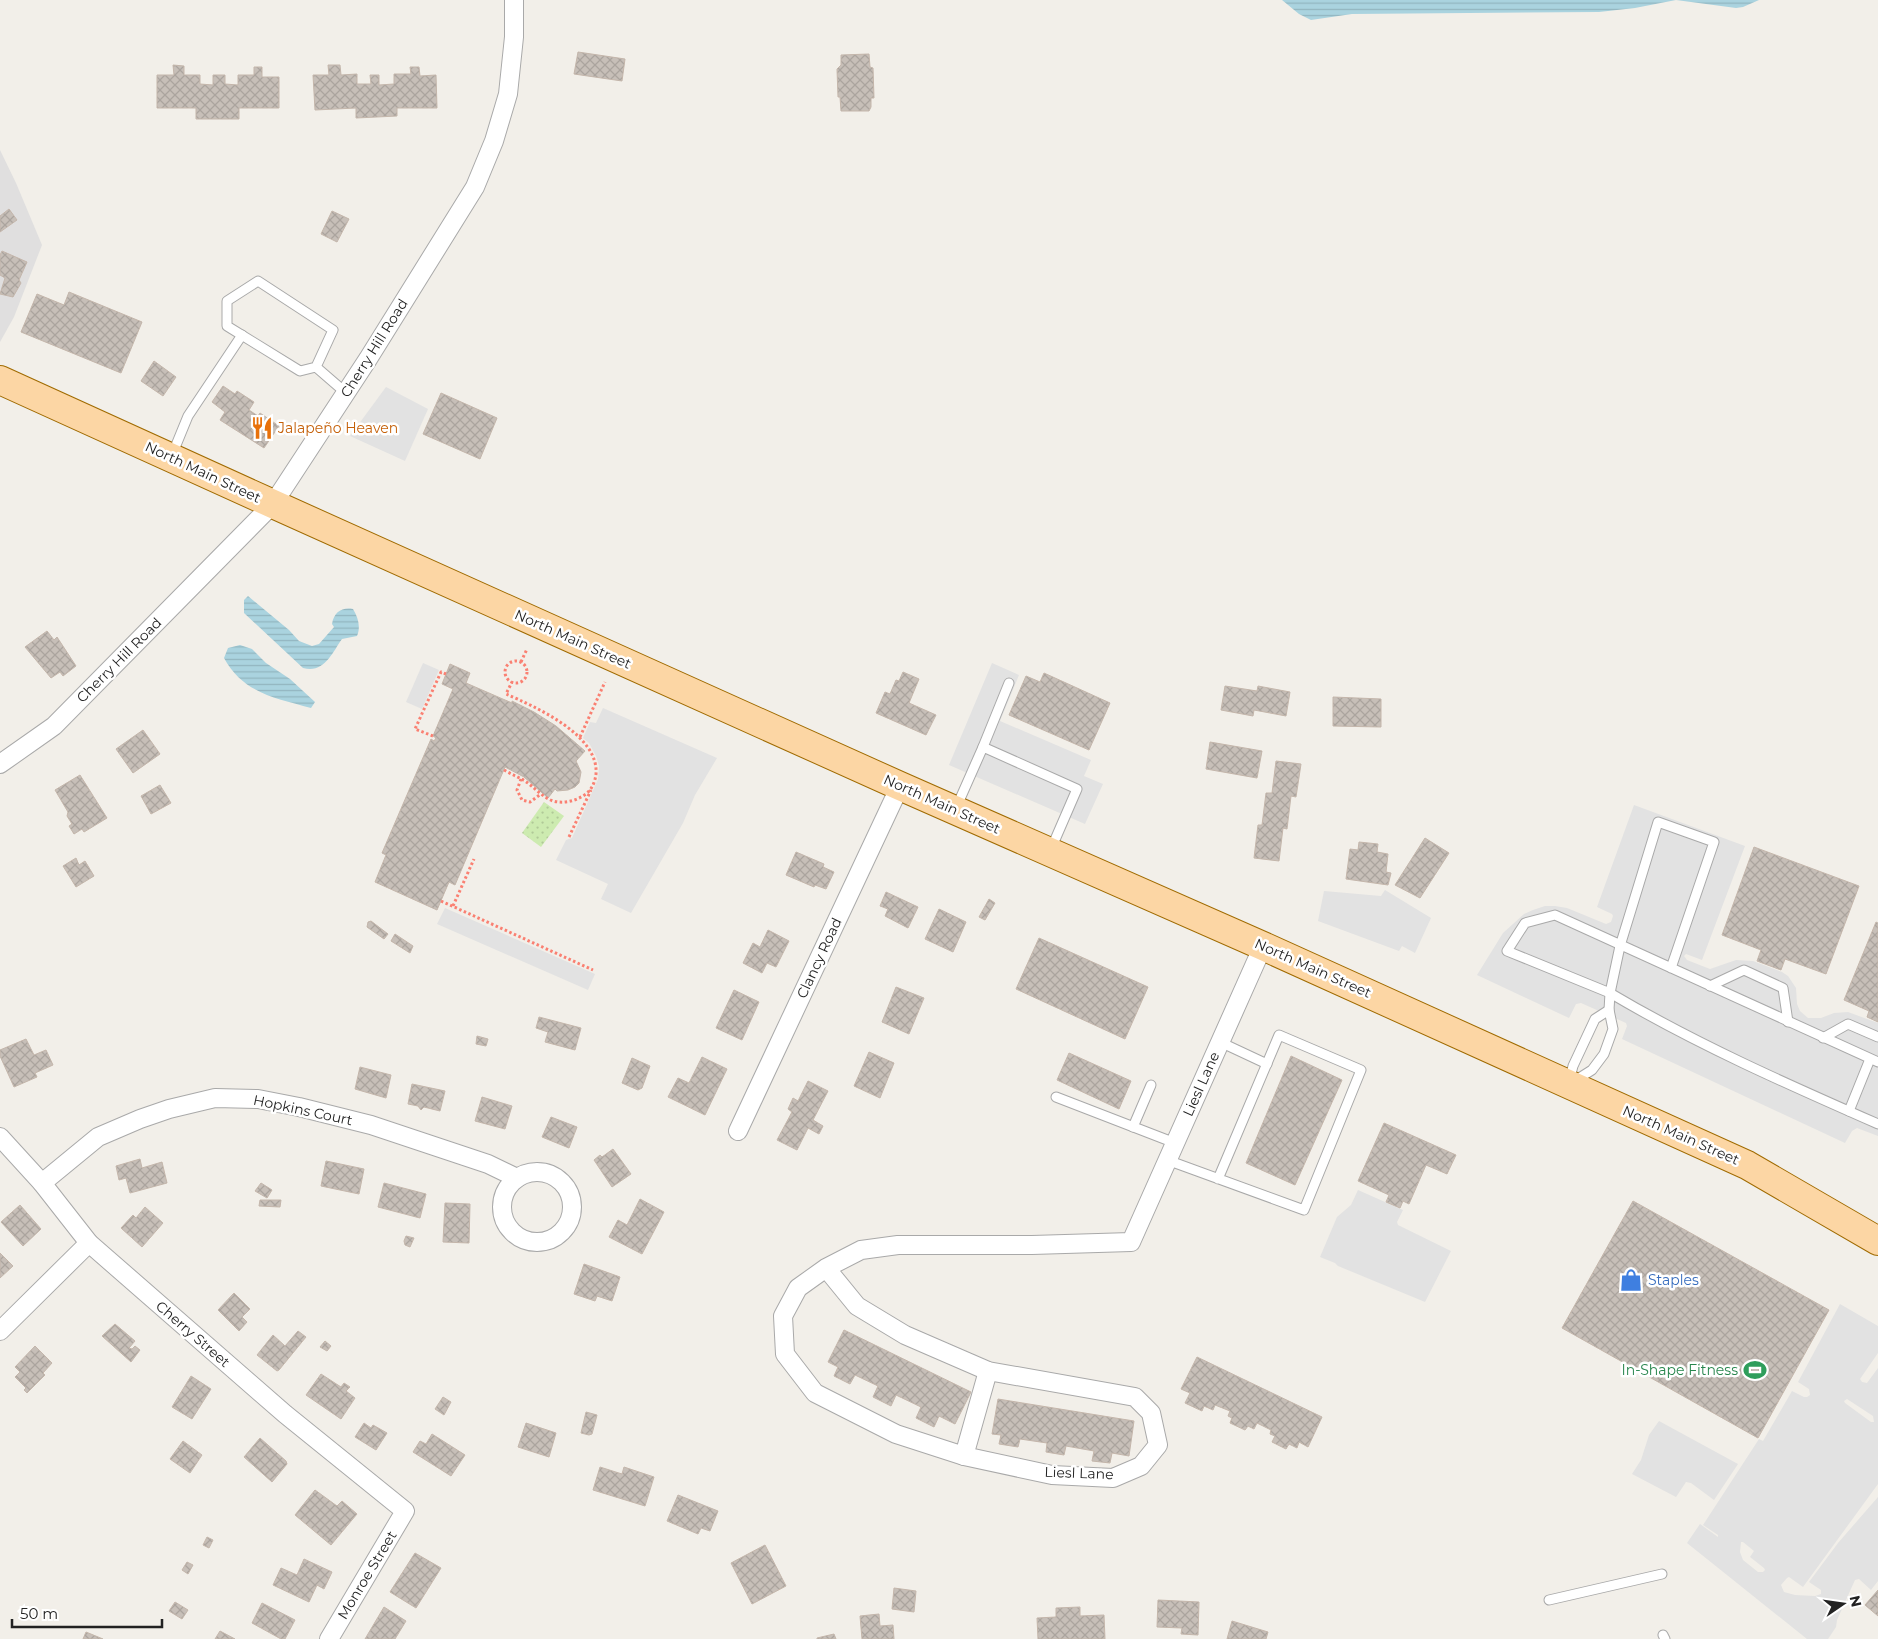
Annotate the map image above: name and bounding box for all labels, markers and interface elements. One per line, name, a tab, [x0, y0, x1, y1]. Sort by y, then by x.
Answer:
street label: Cherry Hill Road	[336, 295, 412, 401]
restaurant icon: Jalapeño Heaven	[249, 415, 275, 441]
place label: Jalapeño Heaven	[277, 419, 398, 437]
street label: North Main Street	[142, 437, 264, 507]
street label: North Main Street	[512, 605, 634, 673]
street label: Cherry Hill Road	[73, 614, 165, 706]
street label: North Main Street	[881, 770, 1003, 838]
street label: Clancy Road	[792, 915, 846, 1001]
street label: North Main Street	[1252, 934, 1374, 1002]
street label: Liesl Lane	[1179, 1049, 1223, 1119]
street label: Hopkins Court	[252, 1091, 355, 1129]
street label: North Main Street	[1620, 1101, 1742, 1169]
shop icon: Staples	[1618, 1267, 1644, 1293]
place label: Staples	[1648, 1271, 1699, 1289]
street label: Cherry Street	[152, 1297, 234, 1371]
sports icon: In-Shape Fitness	[1742, 1357, 1768, 1383]
place label: In-Shape Fitness	[1621, 1361, 1738, 1379]
street label: Liesl Lane	[1044, 1463, 1114, 1483]
street label: Monroe Street	[333, 1527, 401, 1623]
north arrow	[1818, 1579, 1868, 1629]
text: N	[1846, 1594, 1866, 1609]
scale bar	[12, 1596, 162, 1628]
text: 50 m	[20, 1604, 58, 1623]

